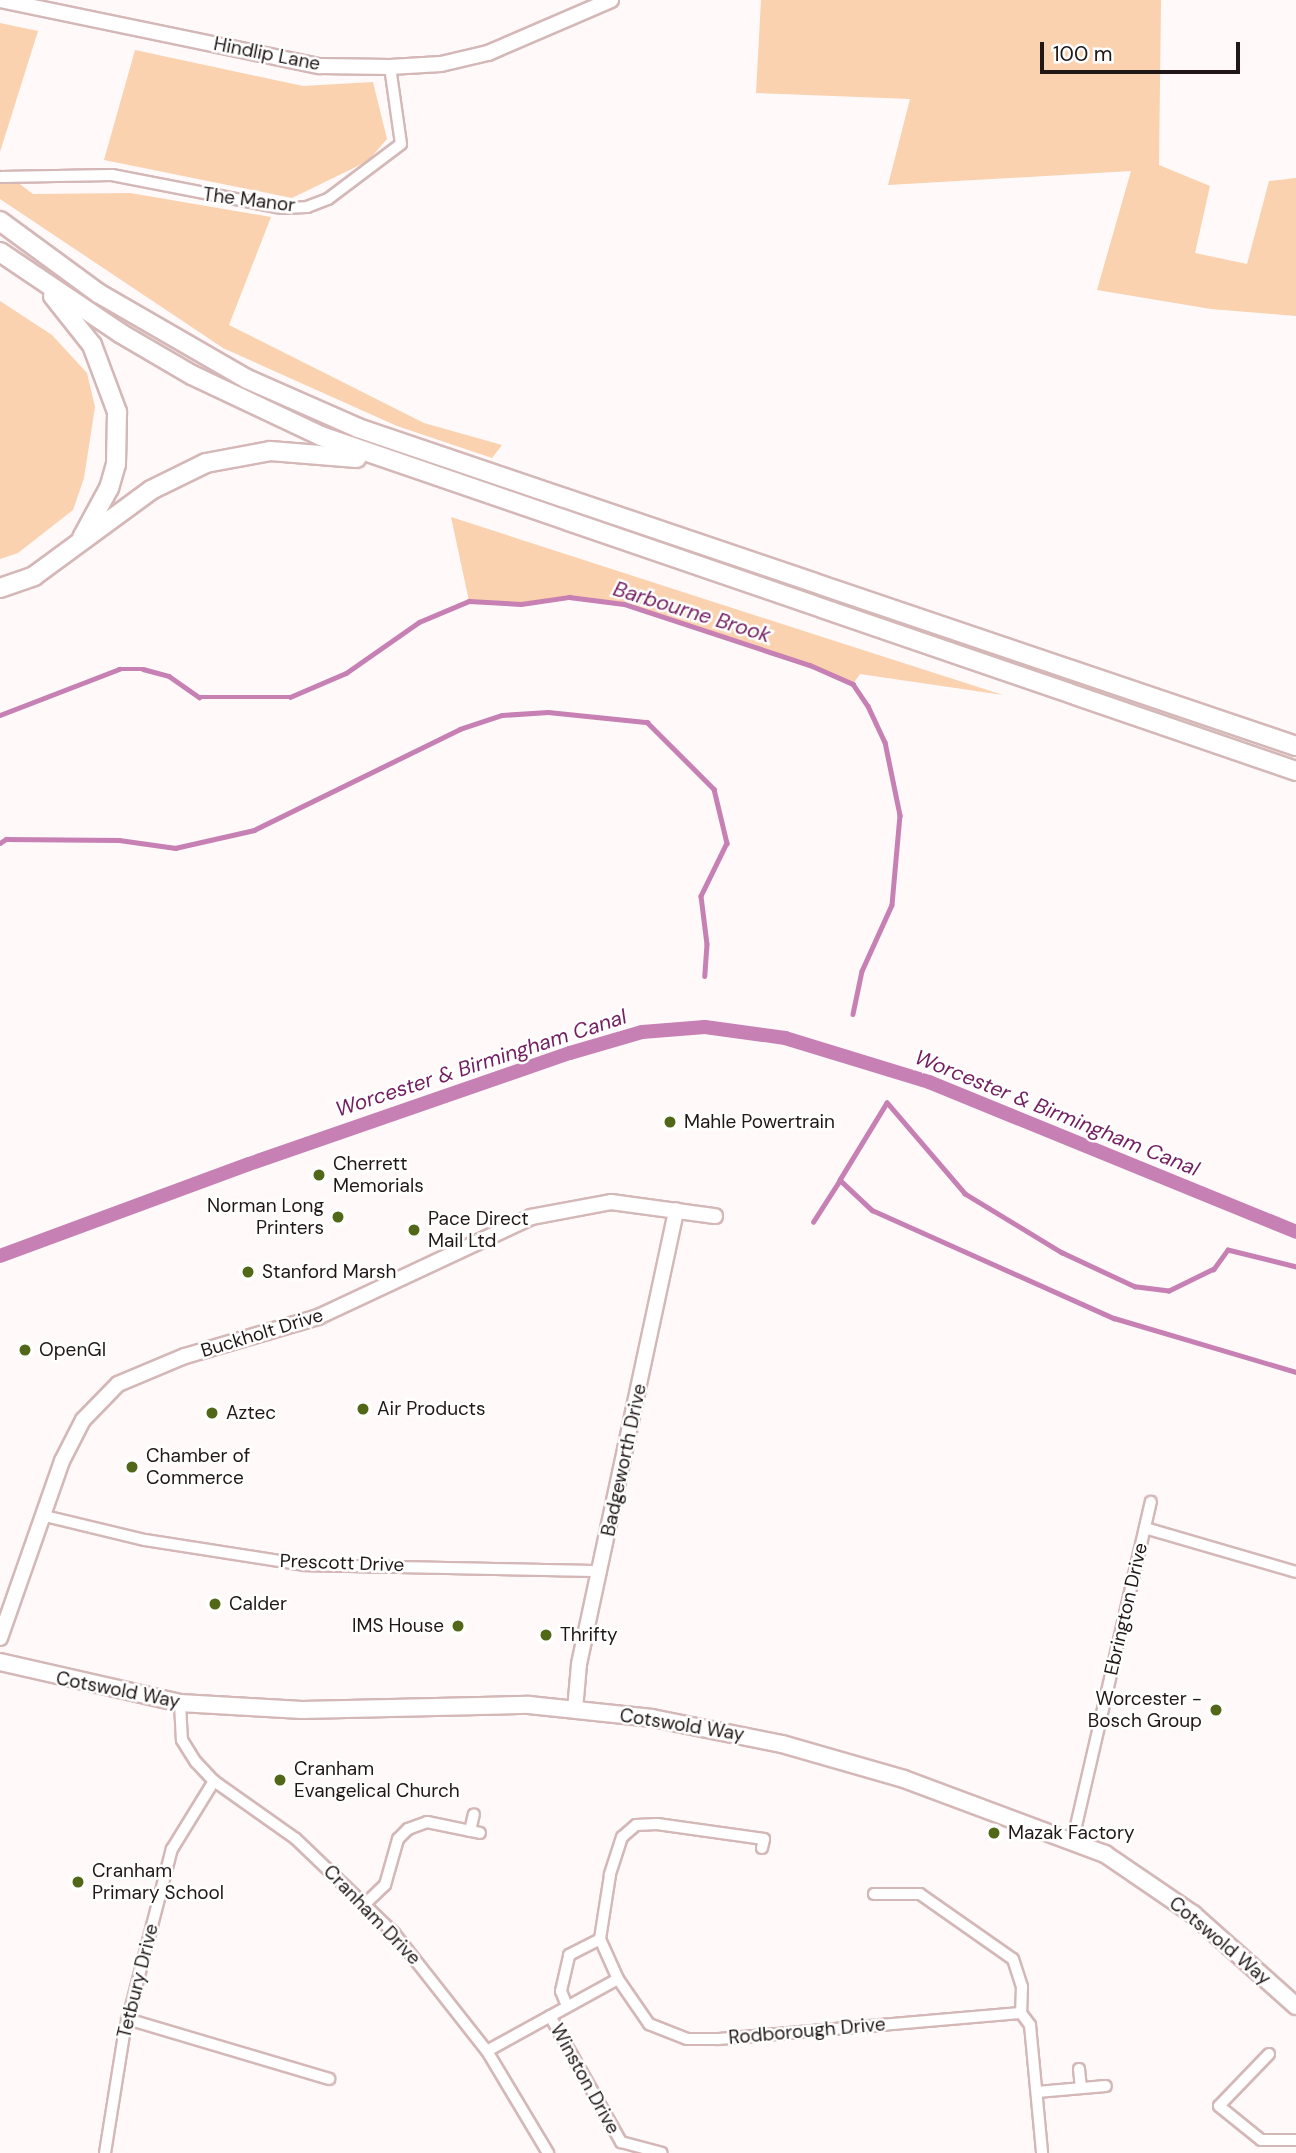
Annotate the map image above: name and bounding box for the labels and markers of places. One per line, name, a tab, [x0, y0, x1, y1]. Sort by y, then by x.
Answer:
place label: Mahle Powertrain	[684, 1111, 835, 1133]
marker: Mahle Powertrain	[662, 1114, 678, 1130]
place label: Cherrett Memorials	[333, 1153, 424, 1197]
marker: Cherrett Memorials	[311, 1167, 327, 1183]
place label: Norman Long Printers	[207, 1195, 324, 1239]
place label: Pace Direct Mail Ltd	[428, 1208, 529, 1252]
marker: Norman Long Printers	[330, 1209, 346, 1225]
marker: Pace Direct Mail Ltd	[406, 1222, 422, 1238]
place label: Stanford Marsh	[262, 1261, 397, 1283]
marker: Stanford Marsh	[240, 1264, 256, 1280]
place label: OpenGI	[39, 1339, 106, 1361]
marker: OpenGI	[17, 1342, 33, 1358]
place label: Air Products	[377, 1398, 486, 1420]
marker: Air Products	[355, 1401, 371, 1417]
place label: Aztec	[226, 1402, 276, 1424]
marker: Aztec	[204, 1405, 220, 1421]
place label: Chamber of Commerce	[146, 1445, 250, 1489]
marker: Chamber of Commerce	[124, 1459, 140, 1475]
place label: Calder	[229, 1593, 287, 1615]
marker: Calder	[207, 1596, 223, 1612]
place label: IMS House	[352, 1615, 444, 1637]
marker: IMS House	[450, 1618, 466, 1634]
place label: Thrifty	[560, 1624, 618, 1646]
marker: Thrifty	[538, 1627, 554, 1643]
place label: Worcester - Bosch Group	[1088, 1688, 1202, 1732]
marker: Worcester - Bosch Group	[1208, 1702, 1224, 1718]
place label: Cranham Evangelical Church	[294, 1758, 460, 1802]
marker: Cranham Evangelical Church	[272, 1772, 288, 1788]
place label: Mazak Factory	[1008, 1822, 1134, 1844]
marker: Mazak Factory	[986, 1825, 1002, 1841]
place label: Cranham Primary School	[92, 1860, 224, 1904]
marker: Cranham Primary School	[70, 1874, 86, 1890]

